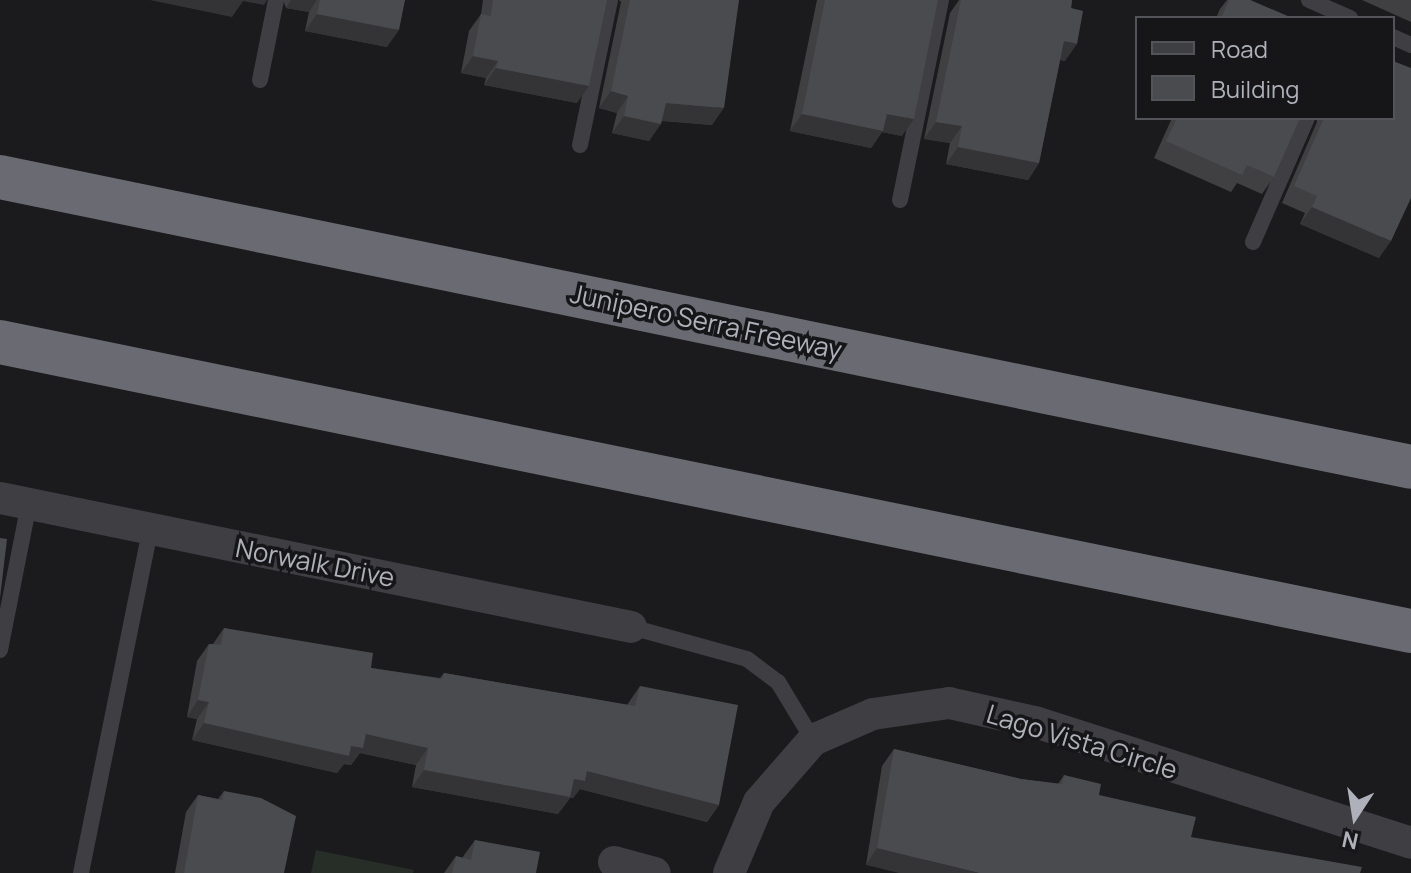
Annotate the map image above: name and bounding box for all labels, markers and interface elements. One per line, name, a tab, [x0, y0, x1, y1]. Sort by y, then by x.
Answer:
legend	[1135, 16, 1395, 120]
text: Road	[1211, 32, 1268, 65]
text: Building	[1211, 72, 1299, 105]
street label: Junipero Serra Freeway	[567, 278, 845, 366]
street label: Norwalk Drive	[233, 532, 397, 594]
street label: Lago Vista Circle	[983, 698, 1181, 786]
north arrow	[1315, 777, 1395, 857]
text: N	[1339, 824, 1361, 857]

